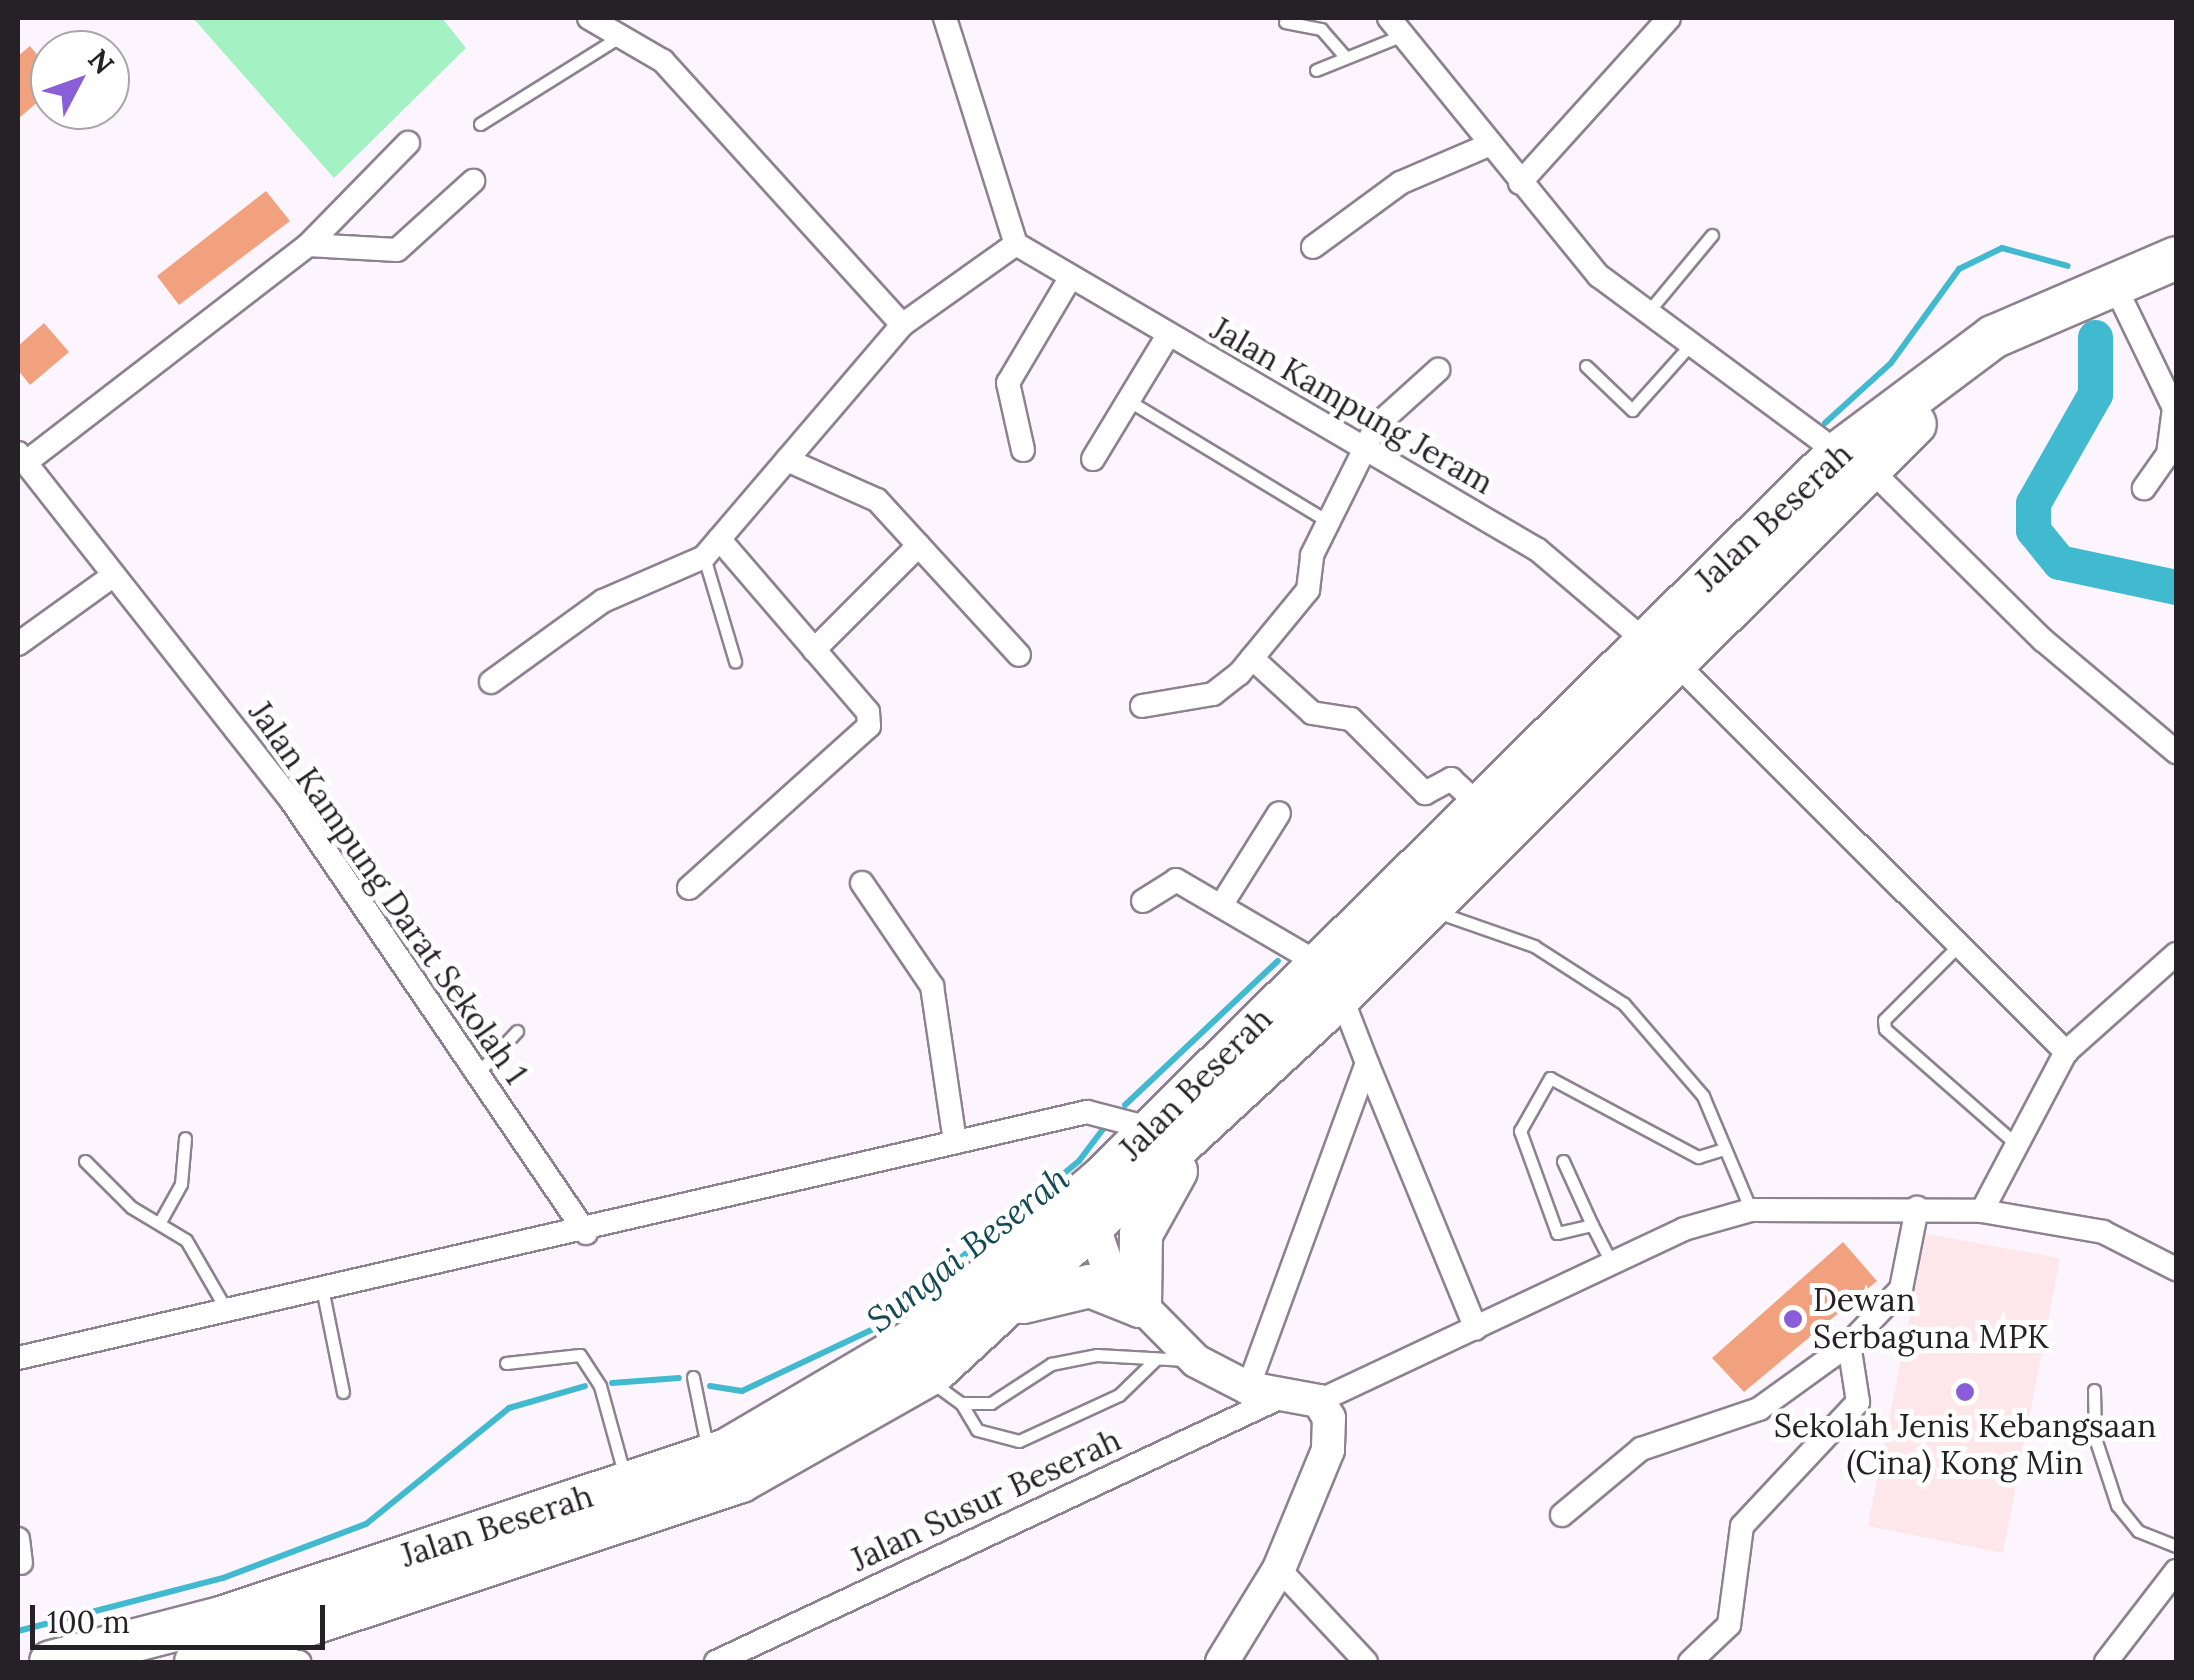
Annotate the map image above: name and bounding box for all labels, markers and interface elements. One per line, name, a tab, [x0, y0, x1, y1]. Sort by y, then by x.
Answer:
north arrow	[30, 30, 130, 130]
text: N	[80, 42, 122, 82]
street label: Jalan Kampung Jeram	[1204, 310, 1500, 502]
street label: Jalan Beserah	[1688, 435, 1860, 599]
street label: Jalan Kampung Darat Sekolah 1	[241, 694, 535, 1092]
street label: Jalan Beserah	[1112, 1000, 1280, 1168]
water label: Sungai Beserah	[859, 1157, 1077, 1341]
place label: Dewan Serbaguna MPK	[1813, 1282, 2049, 1357]
marker: Dewan Serbaguna MPK	[1782, 1308, 1804, 1330]
marker: Sekolah Jenis Kebangsaan (Cina) Kong Min	[1954, 1381, 1976, 1403]
place label: Sekolah Jenis Kebangsaan (Cina) Kong Min	[1774, 1408, 2156, 1483]
street label: Jalan Susur Beserah	[845, 1421, 1127, 1579]
street label: Jalan Beserah	[396, 1477, 598, 1575]
scale bar	[35, 1585, 330, 1647]
text: 100 m	[47, 1603, 130, 1641]

